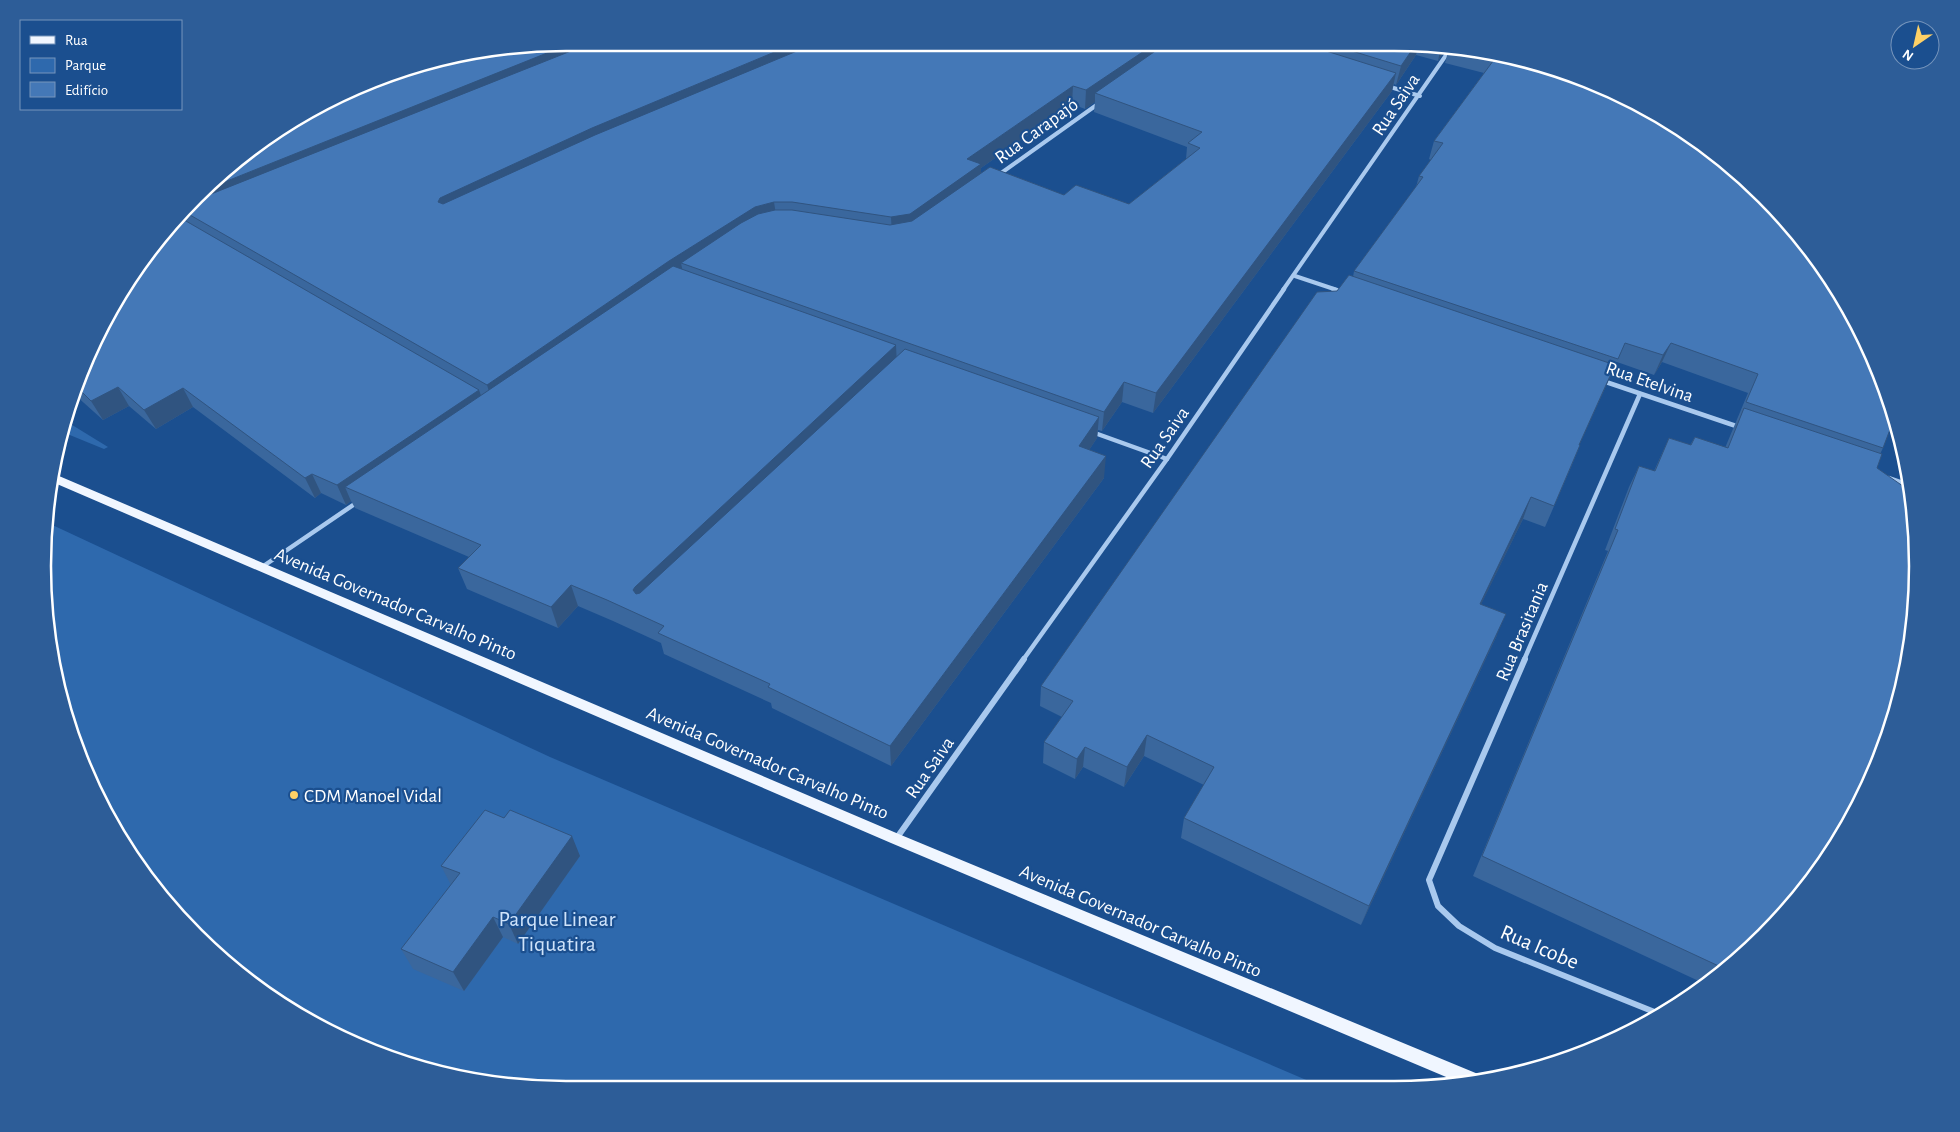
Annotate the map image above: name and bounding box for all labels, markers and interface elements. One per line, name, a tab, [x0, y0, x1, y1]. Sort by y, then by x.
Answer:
legend	[20, 20, 182, 110]
north arrow	[1890, 20, 1940, 70]
text: Rua	[65, 33, 88, 48]
text: N	[1900, 46, 1916, 63]
text: Parque	[65, 58, 106, 73]
street label: Rua Saiva	[1369, 70, 1424, 139]
text: Edifício	[65, 83, 108, 98]
street label: Rua Carapajó	[992, 95, 1082, 168]
street label: Rua Etelvina	[1603, 359, 1696, 406]
street label: Rua Saiva	[1137, 403, 1193, 472]
street label: Avenida Governador Carvalho Pinto	[272, 545, 519, 664]
street label: Rua Brasitania	[1493, 579, 1552, 684]
street label: Avenida Governador Carvalho Pinto	[644, 704, 891, 823]
street label: Rua Saiva	[902, 733, 958, 802]
place label: CDM Manoel Vidal	[304, 787, 442, 806]
marker: CDM Manoel Vidal	[288, 789, 300, 801]
street label: Avenida Governador Carvalho Pinto	[1017, 862, 1264, 981]
park label: Parque Linear Tiquatira	[498, 908, 616, 955]
street label: Rua Icobe	[1497, 921, 1582, 973]

